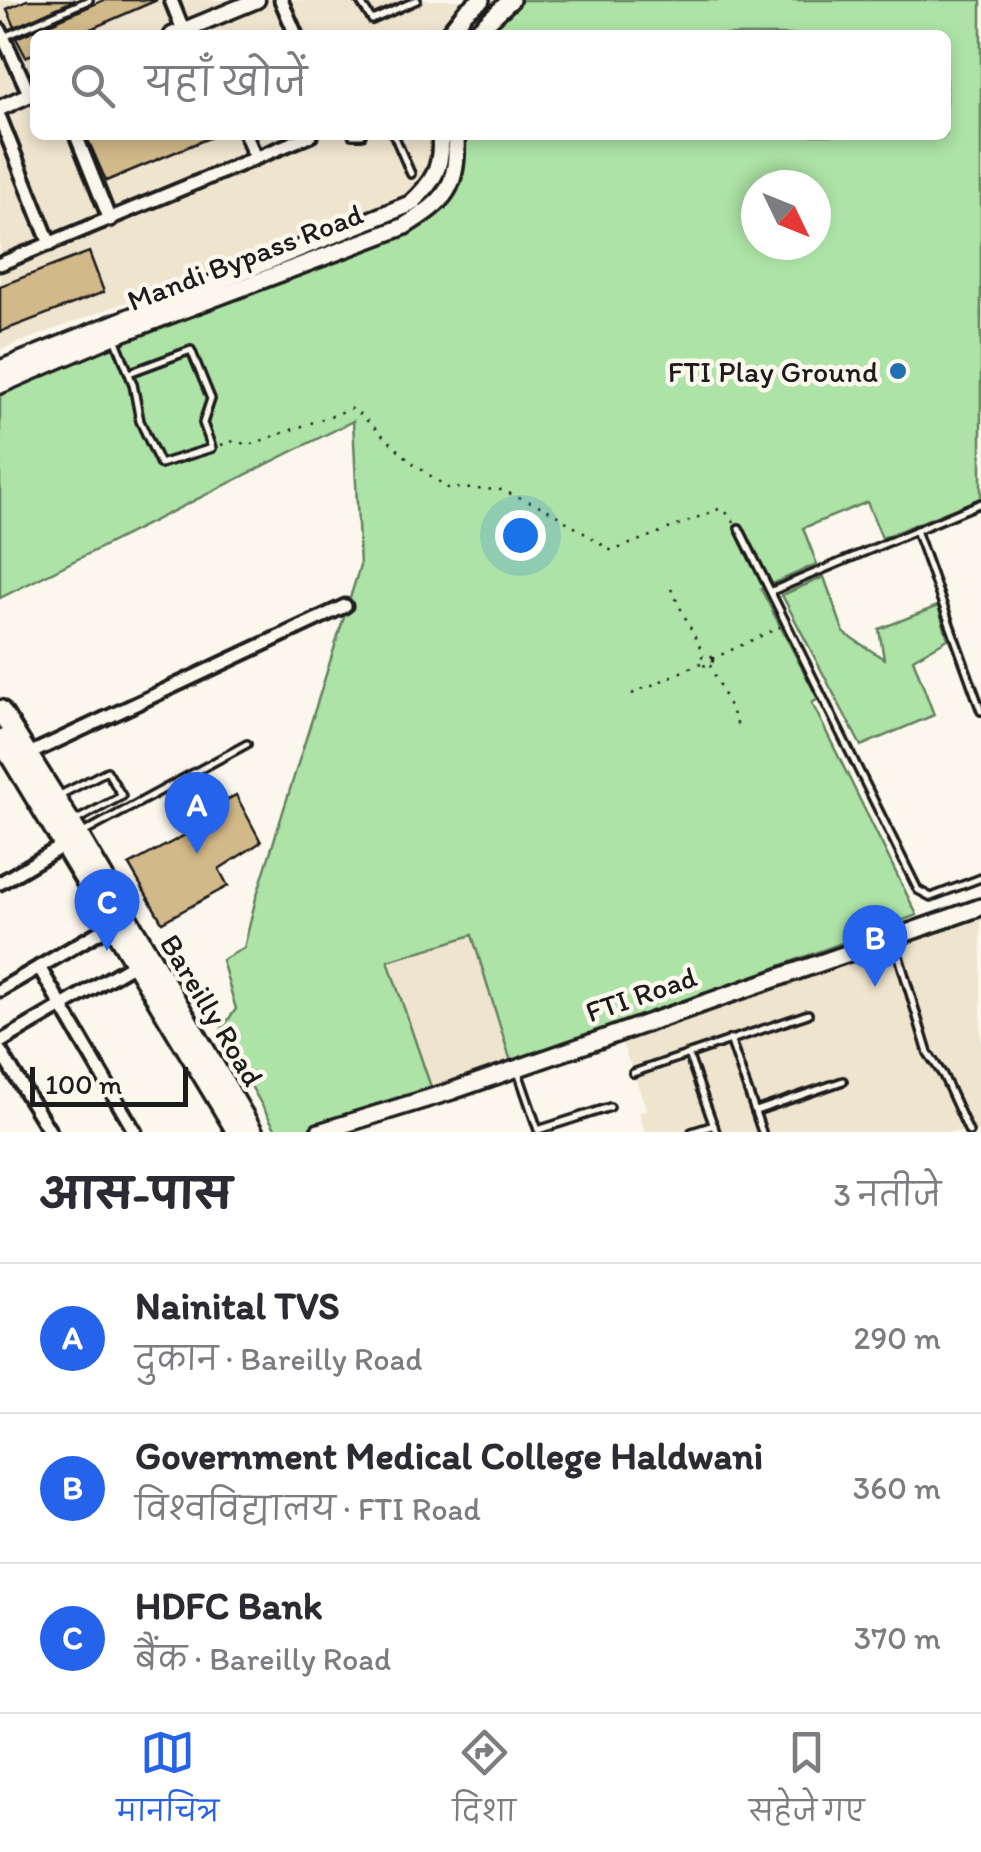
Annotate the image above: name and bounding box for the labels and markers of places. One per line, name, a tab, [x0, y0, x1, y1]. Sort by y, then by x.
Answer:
place label: FTI Play Ground	[668, 353, 878, 390]
marker: FTI Play Ground	[887, 360, 909, 382]
pin: A	[164, 772, 230, 854]
pin: C	[74, 868, 140, 951]
pin: B	[842, 904, 908, 987]

